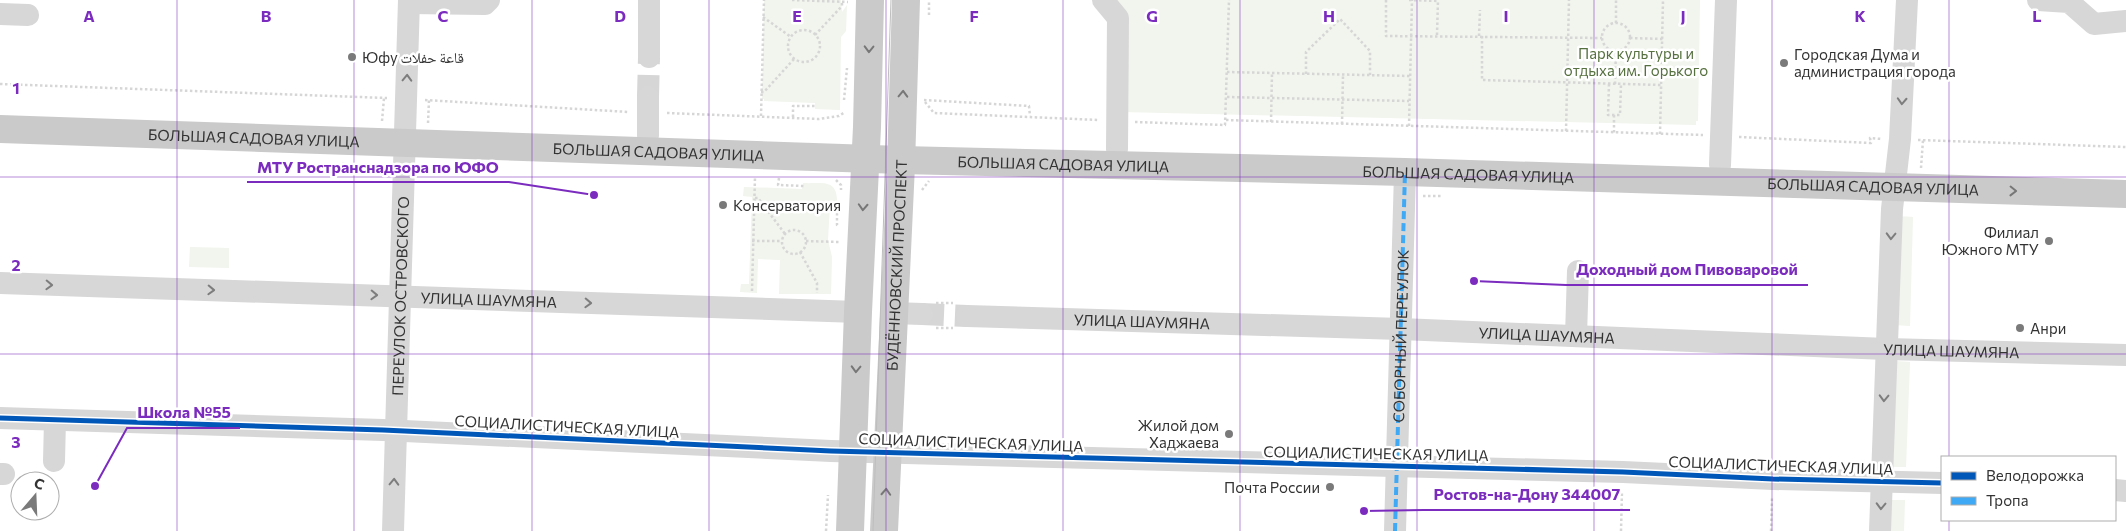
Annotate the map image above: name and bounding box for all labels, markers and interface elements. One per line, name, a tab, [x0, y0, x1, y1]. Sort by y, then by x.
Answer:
text: A	[83, 6, 95, 25]
text: B	[261, 6, 272, 25]
text: C	[438, 6, 449, 25]
text: D	[614, 6, 626, 25]
text: E	[792, 6, 802, 25]
text: F	[969, 6, 979, 25]
text: G	[1146, 6, 1158, 25]
text: H	[1323, 6, 1335, 25]
text: I	[1503, 6, 1509, 25]
text: J	[1680, 6, 1686, 25]
text: K	[1854, 6, 1866, 25]
text: L	[2032, 6, 2042, 25]
park label: Парк культуры и отдыха им. Горького	[1564, 44, 1708, 79]
one-way arrow	[864, 45, 874, 53]
place label: Городская Дума и администрация города	[1794, 45, 1956, 80]
place label: Юфу قاعة حفلات	[362, 48, 464, 66]
marker: Юфу قاعة حفلات	[346, 51, 358, 63]
marker: Городская Дума и администрация города	[1778, 57, 1790, 69]
one-way arrow	[401, 73, 412, 81]
text: 1	[12, 78, 20, 97]
one-way arrow	[898, 90, 908, 98]
one-way arrow	[1896, 97, 1907, 105]
street label: БОЛЬШАЯ САДОВАЯ УЛИЦА	[148, 125, 360, 150]
street label: БОЛЬШАЯ САДОВАЯ УЛИЦА	[552, 139, 765, 164]
callout: МТУ Ространснадзора по ЮФО	[247, 151, 509, 182]
street label: БОЛЬШАЯ САДОВАЯ УЛИЦА	[957, 152, 1170, 175]
text: МТУ Ространснадзора по ЮФО	[257, 157, 499, 176]
street label: БУДЁННОВСКИЙ ПРОСПЕКТ	[882, 159, 910, 371]
street label: БОЛЬШАЯ САДОВАЯ УЛИЦА	[1362, 162, 1574, 186]
street label: БОЛЬШАЯ САДОВАЯ УЛИЦА	[1767, 174, 1979, 199]
one-way arrow	[2010, 186, 2017, 196]
street label: ПЕРЕУЛОК ОСТРОВСКОГО	[388, 196, 412, 396]
place label: Консерватория	[733, 196, 841, 214]
marker: Консерватория	[717, 199, 729, 211]
one-way arrow	[858, 203, 869, 211]
place label: Филиал Южного МТУ	[1941, 223, 2039, 258]
one-way arrow	[1885, 232, 1896, 240]
marker: Филиал Южного МТУ	[2043, 235, 2055, 247]
street label: СОБОРНЫЙ ПЕРЕУЛОК	[1389, 249, 1412, 423]
callout: Доходный дом Пивоваровой	[1566, 254, 1808, 285]
text: 2	[11, 255, 21, 274]
text: Доходный дом Пивоваровой	[1576, 259, 1798, 278]
one-way arrow	[45, 280, 53, 290]
one-way arrow	[208, 285, 215, 295]
street label: УЛИЦА ШАУМЯНА	[420, 288, 557, 311]
one-way arrow	[370, 290, 378, 301]
one-way arrow	[585, 297, 593, 308]
street label: УЛИЦА ШАУМЯНА	[1073, 310, 1210, 332]
place label: Анри	[2030, 319, 2066, 337]
marker: Анри	[2014, 322, 2026, 334]
street label: УЛИЦА ШАУМЯНА	[1478, 323, 1615, 347]
street label: УЛИЦА ШАУМЯНА	[1883, 340, 2020, 361]
one-way arrow	[851, 366, 861, 374]
one-way arrow	[1879, 394, 1890, 402]
callout: Школа №55	[127, 397, 240, 428]
text: Школа №55	[137, 402, 231, 421]
street label: СОЦИАЛИСТИЧЕСКАЯ УЛИЦА	[454, 411, 680, 441]
place label: Жилой дом Хаджаева	[1137, 416, 1219, 451]
marker: Жилой дом Хаджаева	[1223, 428, 1235, 440]
street label: СОЦИАЛИСТИЧЕСКАЯ УЛИЦА	[858, 429, 1084, 455]
text: 3	[11, 432, 21, 451]
street label: СОЦИАЛИСТИЧЕСКАЯ УЛИЦА	[1263, 442, 1489, 464]
street label: СОЦИАЛИСТИЧЕСКАЯ УЛИЦА	[1668, 452, 1894, 478]
legend	[1941, 456, 2116, 521]
text: Велодорожка	[1986, 466, 2084, 484]
north arrow	[10, 471, 60, 521]
text: С	[32, 474, 47, 493]
one-way arrow	[389, 478, 400, 486]
place label: Почта России	[1224, 478, 1320, 496]
callout: Ростов-на-Дону 344007	[1423, 479, 1630, 510]
marker: Почта России	[1324, 481, 1336, 493]
text: Ростов-на-Дону 344007	[1434, 484, 1621, 503]
one-way arrow	[881, 487, 892, 495]
text: Тропа	[1986, 491, 2028, 509]
one-way arrow	[1876, 502, 1886, 510]

